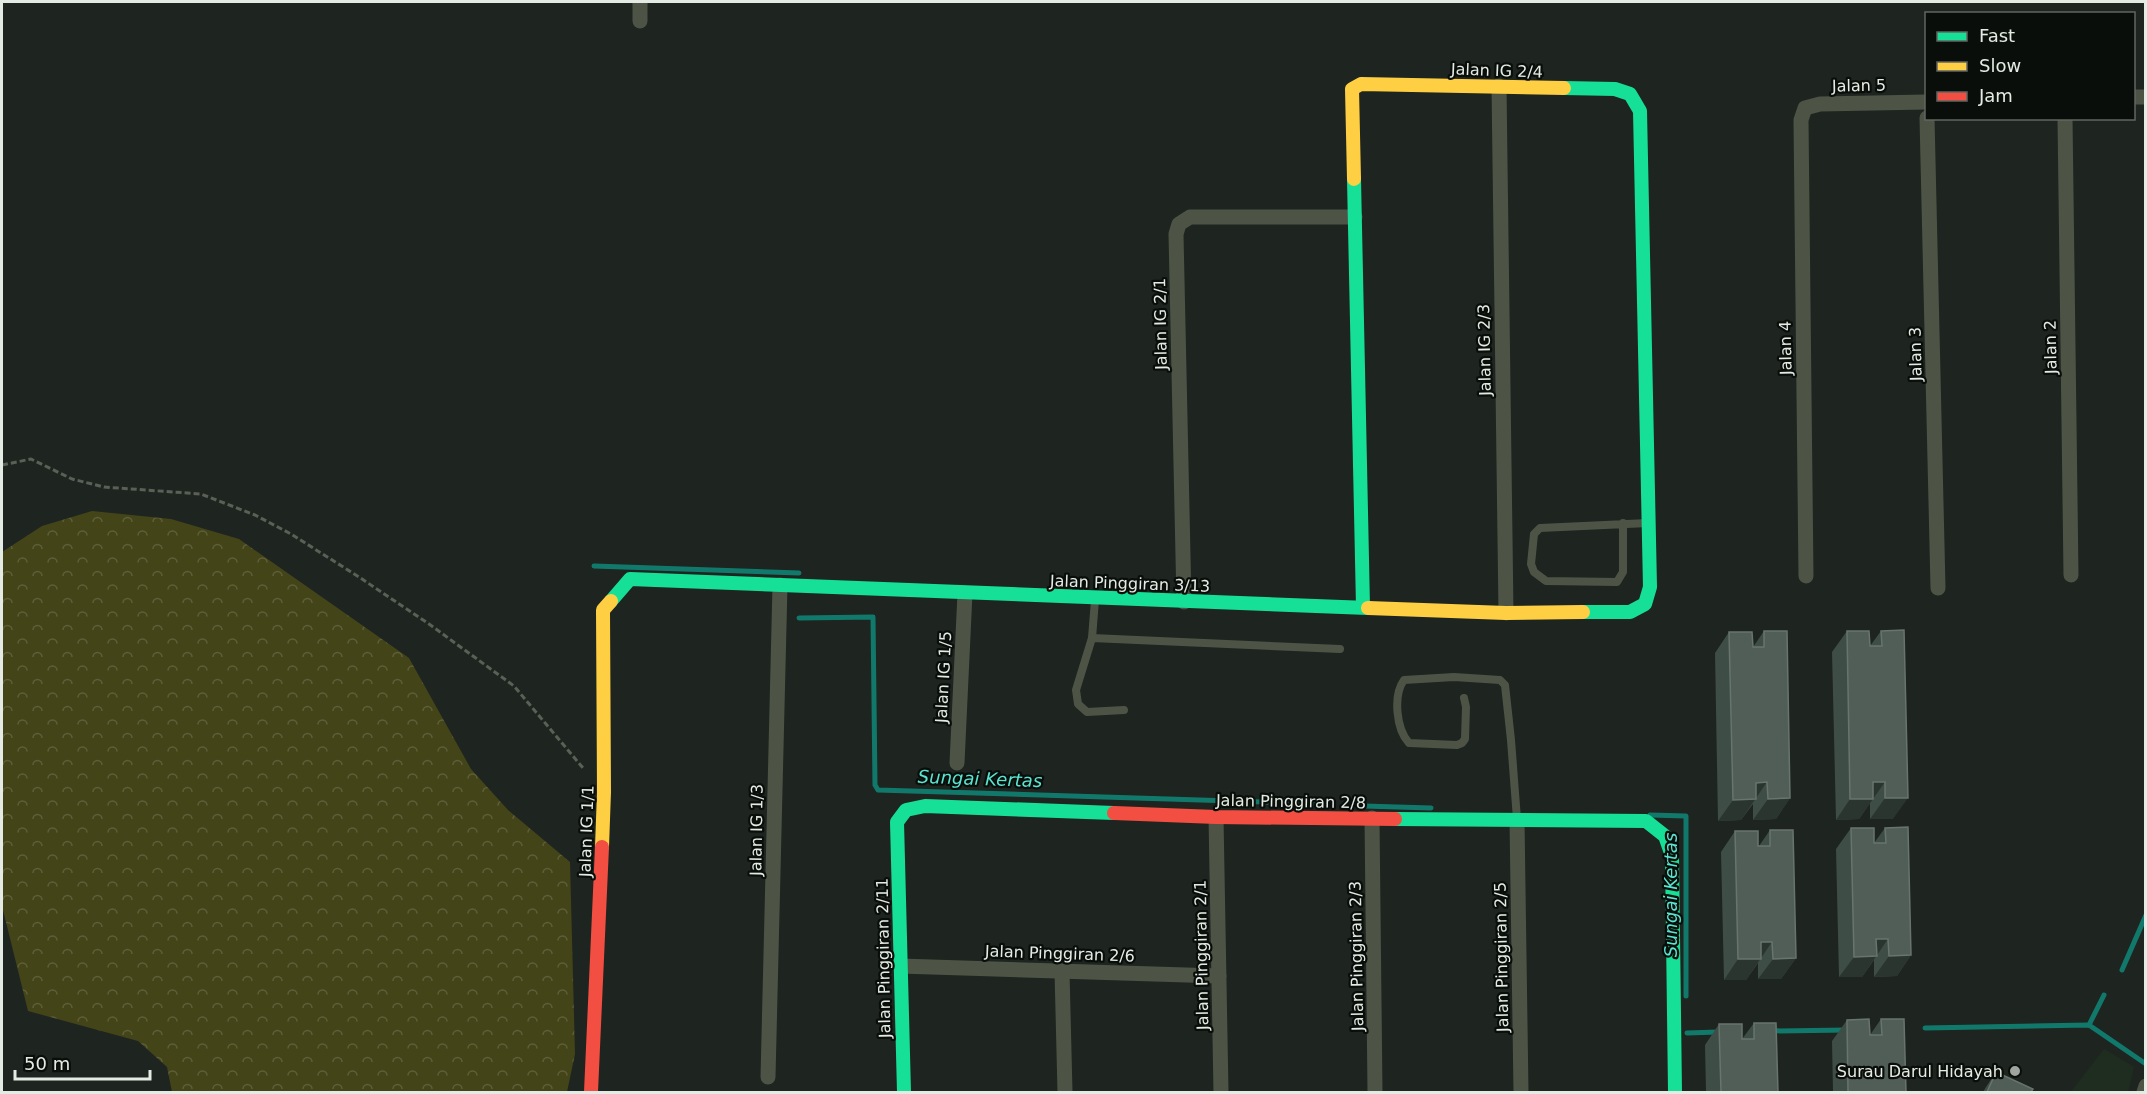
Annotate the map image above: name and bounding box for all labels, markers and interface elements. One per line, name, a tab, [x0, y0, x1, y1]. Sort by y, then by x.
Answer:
legend	[1925, 12, 2135, 120]
text: Fast	[1979, 25, 2015, 46]
text: Slow	[1979, 55, 2021, 76]
street label: Jalan IG 2/4	[1450, 59, 1543, 82]
street label: Jalan 5	[1831, 76, 1886, 95]
text: Jam	[1978, 85, 2013, 106]
street label: Jalan IG 2/1	[1150, 278, 1171, 371]
street label: Jalan IG 2/3	[1474, 304, 1495, 397]
street label: Jalan 2	[2041, 320, 2060, 375]
street label: Jalan 4	[1776, 321, 1795, 376]
street label: Jalan 3	[1906, 327, 1925, 382]
street label: Jalan Pinggiran 3/13	[1049, 571, 1210, 596]
street label: Jalan IG 1/5	[932, 631, 955, 724]
water label: Sungai Kertas	[917, 766, 1043, 791]
street label: Jalan IG 1/3	[746, 784, 767, 877]
street label: Jalan IG 1/1	[575, 785, 598, 878]
street label: Jalan Pinggiran 2/8	[1215, 791, 1366, 812]
water label: Sungai Kertas	[1660, 833, 1681, 957]
street label: Jalan Pinggiran 2/11	[873, 878, 894, 1039]
street label: Jalan Pinggiran 2/1	[1191, 880, 1212, 1031]
street label: Jalan Pinggiran 2/3	[1346, 881, 1367, 1032]
street label: Jalan Pinggiran 2/5	[1491, 882, 1512, 1033]
street label: Jalan Pinggiran 2/6	[984, 941, 1135, 966]
scale bar	[15, 1043, 150, 1081]
text: 50 m	[24, 1053, 70, 1074]
place label: Surau Darul Hidayah	[1837, 1062, 2003, 1081]
marker: Surau Darul Hidayah	[2008, 1064, 2022, 1078]

